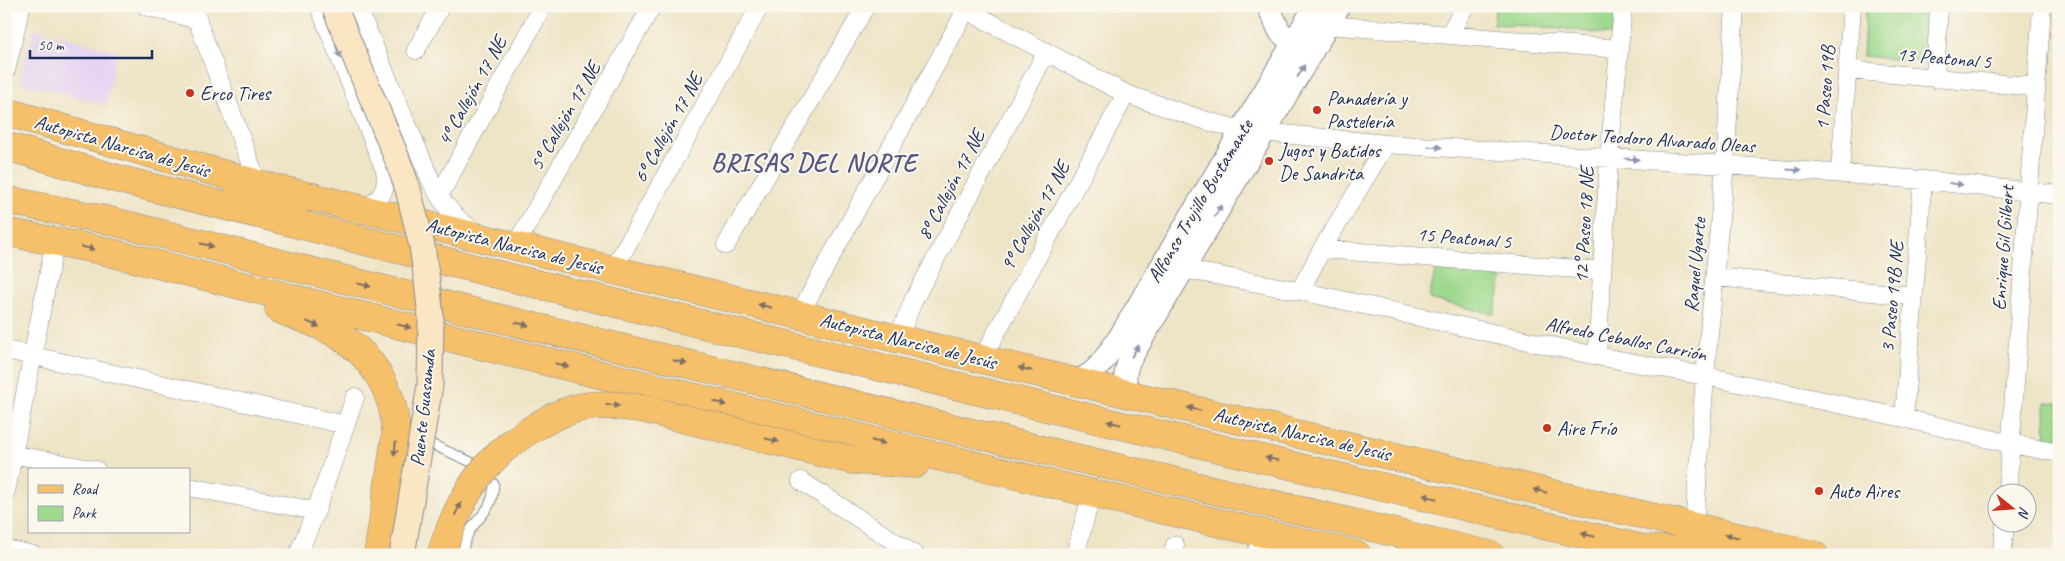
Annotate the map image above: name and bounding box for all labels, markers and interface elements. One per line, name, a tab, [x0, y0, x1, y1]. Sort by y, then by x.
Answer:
scale bar	[30, 28, 152, 60]
street label: 4º Callejón 17 NE	[432, 30, 514, 150]
text: 50 m	[38, 36, 65, 55]
street label: 13 Peatonal 5	[1896, 41, 1993, 75]
street label: 1 Paseo 19B	[1810, 43, 1841, 131]
one-way arrow	[334, 44, 342, 59]
street label: 5º Callejón 17 NE	[524, 55, 607, 175]
one-way arrow	[1297, 64, 1305, 79]
street label: 6º Callejón 17 NE	[628, 67, 710, 187]
place label: Erco Tires	[200, 81, 272, 106]
place label: Panadería y Pastelería	[1327, 86, 1409, 134]
marker: Erco Tires	[184, 87, 196, 99]
marker: Panadería y Pastelería	[1311, 104, 1323, 116]
street label: Autopista Narcisa de Jesús	[32, 109, 214, 184]
street label: Alfonso Trujillo Bustamante	[1141, 114, 1259, 287]
street label: Doctor Teodoro Alvarado Oleas	[1548, 119, 1758, 159]
street label: 8º Callejón 17 NE	[911, 123, 992, 244]
place label: Jugos y Batidos De Sandrita	[1278, 138, 1383, 186]
one-way arrow	[1427, 144, 1443, 152]
district label: BRISAS DEL NORTE	[711, 147, 920, 179]
street label: 9º Callejón 17 NE	[995, 155, 1077, 275]
marker: Jugos y Batidos De Sandrita	[1263, 155, 1275, 167]
one-way arrow	[1624, 156, 1640, 164]
street label: 12° Paseo 18 NE	[1568, 164, 1600, 284]
one-way arrow	[1786, 166, 1802, 174]
one-way arrow	[1948, 180, 1964, 188]
street label: Enrique Gil Gilbert	[1986, 183, 2020, 311]
one-way arrow	[1214, 205, 1223, 218]
street label: Autopista Narcisa de Jesús	[423, 212, 607, 281]
street label: Raquel Ugarte	[1678, 215, 1712, 313]
street label: 15 Peatonal 5	[1416, 221, 1513, 255]
street label: 3 Paseo 19B NE	[1875, 238, 1910, 354]
one-way arrow	[199, 241, 214, 249]
one-way arrow	[81, 244, 97, 252]
one-way arrow	[357, 281, 372, 289]
one-way arrow	[757, 302, 772, 310]
street label: Autopista Narcisa de Jesús	[817, 307, 1001, 376]
street label: Alfredo Ceballos Carrión	[1543, 311, 1710, 367]
one-way arrow	[306, 320, 320, 328]
one-way arrow	[514, 320, 529, 328]
one-way arrow	[397, 323, 412, 331]
one-way arrow	[1131, 343, 1139, 358]
street label: Puente Guasamda	[404, 347, 442, 468]
one-way arrow	[672, 358, 687, 366]
one-way arrow	[554, 361, 570, 369]
one-way arrow	[1017, 365, 1032, 373]
one-way arrow	[712, 399, 727, 407]
street label: Autopista Narcisa de Jesús	[1211, 401, 1395, 467]
one-way arrow	[606, 402, 622, 410]
one-way arrow	[1187, 405, 1202, 413]
place label: Aire Frío	[1557, 416, 1617, 441]
one-way arrow	[1106, 419, 1122, 427]
marker: Aire Frío	[1541, 422, 1553, 434]
one-way arrow	[764, 436, 779, 444]
one-way arrow	[870, 438, 885, 446]
one-way arrow	[391, 441, 399, 457]
one-way arrow	[1265, 455, 1280, 463]
legend	[28, 468, 190, 534]
place label: Auto Aires	[1829, 479, 1901, 504]
text: Road	[72, 480, 99, 499]
north arrow	[1988, 484, 2038, 534]
marker: Auto Aires	[1813, 485, 1825, 497]
one-way arrow	[1532, 487, 1547, 495]
one-way arrow	[1423, 493, 1438, 501]
one-way arrow	[454, 502, 462, 516]
text: Park	[72, 504, 97, 523]
text: N	[2014, 505, 2033, 521]
one-way arrow	[1581, 531, 1596, 539]
one-way arrow	[1724, 532, 1740, 540]

